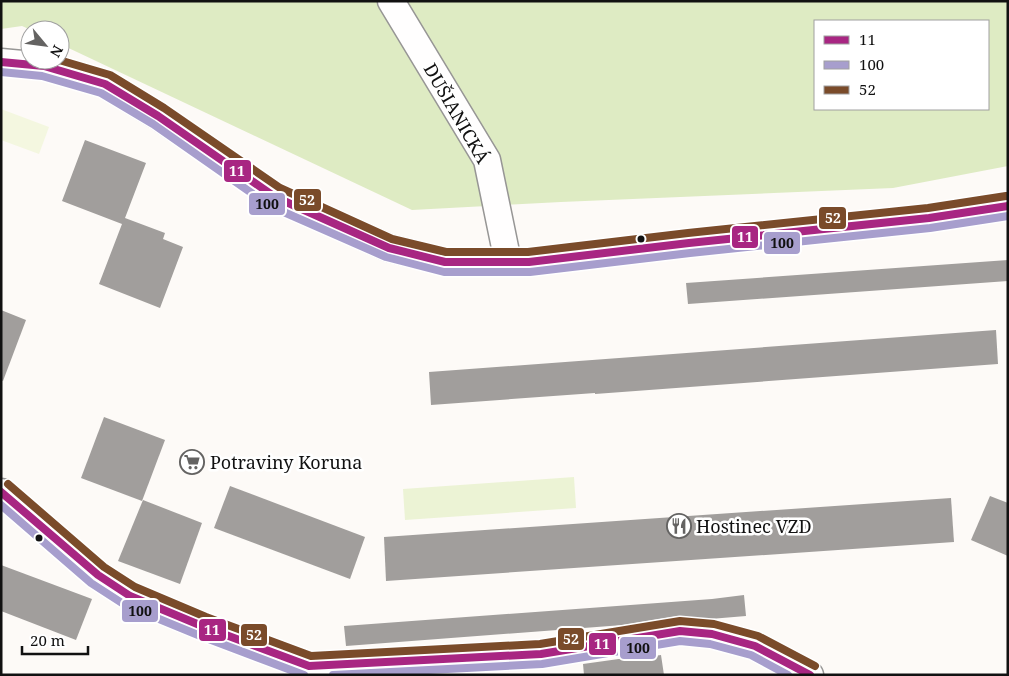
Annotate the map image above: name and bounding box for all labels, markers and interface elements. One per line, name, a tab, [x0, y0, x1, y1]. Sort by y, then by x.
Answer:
north arrow	[20, 20, 70, 70]
legend	[814, 20, 989, 110]
text: 11	[859, 29, 876, 49]
text: N	[46, 42, 68, 61]
text: 100	[859, 54, 884, 74]
street label: DUŠIANICKÁ	[419, 59, 495, 168]
text: 52	[859, 79, 876, 99]
line badge: 11	[223, 159, 252, 183]
text: 11	[229, 161, 245, 180]
line badge: 52	[293, 188, 322, 212]
text: 52	[299, 190, 315, 209]
line badge: 100	[248, 192, 286, 216]
text: 100	[255, 194, 279, 213]
line badge: 52	[818, 206, 847, 230]
text: 52	[825, 208, 841, 227]
line badge: 11	[731, 225, 759, 249]
text: 11	[737, 227, 753, 246]
line badge: 100	[763, 231, 801, 255]
text: 100	[770, 233, 794, 252]
unlabelled marker	[636, 234, 646, 244]
supermarket icon: Potraviny Koruna	[179, 449, 205, 475]
place label: Potraviny Koruna	[210, 450, 362, 474]
restaurant icon: Hostinec VZD	[666, 513, 692, 539]
place label: Hostinec VZD	[696, 514, 812, 538]
unlabelled marker	[34, 533, 44, 543]
line badge: 100	[121, 599, 159, 623]
text: 100	[128, 601, 152, 620]
line badge: 11	[198, 618, 227, 642]
text: 11	[204, 620, 220, 639]
line badge: 52	[240, 623, 268, 647]
scale bar	[22, 624, 89, 656]
text: 52	[246, 625, 262, 644]
line badge: 52	[557, 627, 585, 651]
text: 52	[563, 629, 579, 648]
text: 20 m	[30, 630, 65, 650]
line badge: 11	[588, 632, 617, 656]
text: 11	[594, 634, 610, 653]
line badge: 100	[619, 636, 657, 660]
text: 100	[626, 638, 650, 657]

